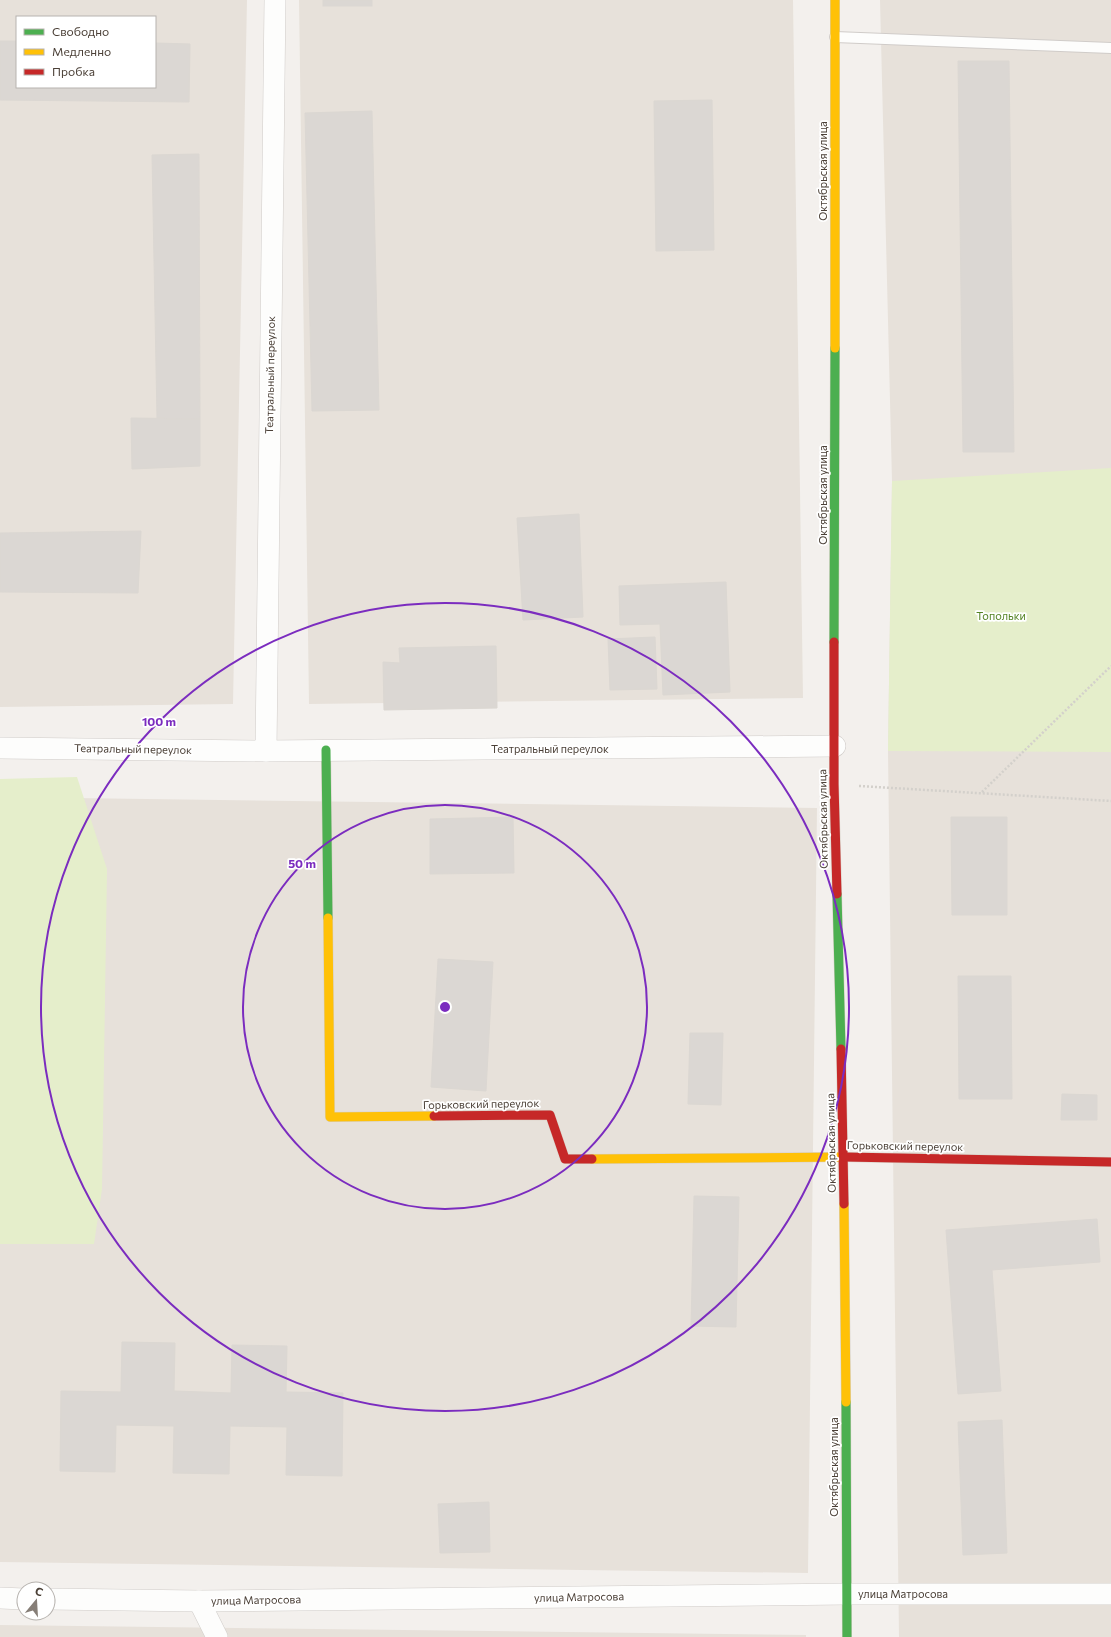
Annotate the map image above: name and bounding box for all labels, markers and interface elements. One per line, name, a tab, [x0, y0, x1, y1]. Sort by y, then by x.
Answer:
legend	[16, 16, 156, 88]
text: Свободно	[52, 24, 109, 38]
text: Медленно	[52, 44, 111, 58]
text: Пробка	[52, 64, 95, 78]
street label: Октябрьская улица	[816, 121, 829, 221]
street label: Театральный переулок	[262, 316, 277, 434]
street label: Октябрьская улица	[816, 445, 829, 545]
park label: Топольки	[976, 609, 1026, 622]
text: 100 m	[142, 714, 176, 728]
street label: Театральный переулок	[74, 741, 192, 756]
street label: Театральный переулок	[491, 742, 609, 755]
street label: Октябрьская улица	[815, 769, 830, 869]
text: 50 m	[288, 856, 316, 870]
centre of rings	[438, 1000, 452, 1014]
street label: Октябрьская улица	[823, 1093, 838, 1193]
street label: Горьковский переулок	[423, 1096, 539, 1111]
street label: Горьковский переулок	[847, 1138, 963, 1153]
street label: Октябрьская улица	[827, 1417, 840, 1517]
north arrow	[16, 1581, 56, 1621]
text: С	[34, 1584, 45, 1599]
street label: улица Матросова	[858, 1587, 948, 1600]
street label: улица Матросова	[534, 1589, 624, 1604]
street label: улица Матросова	[211, 1592, 301, 1607]

